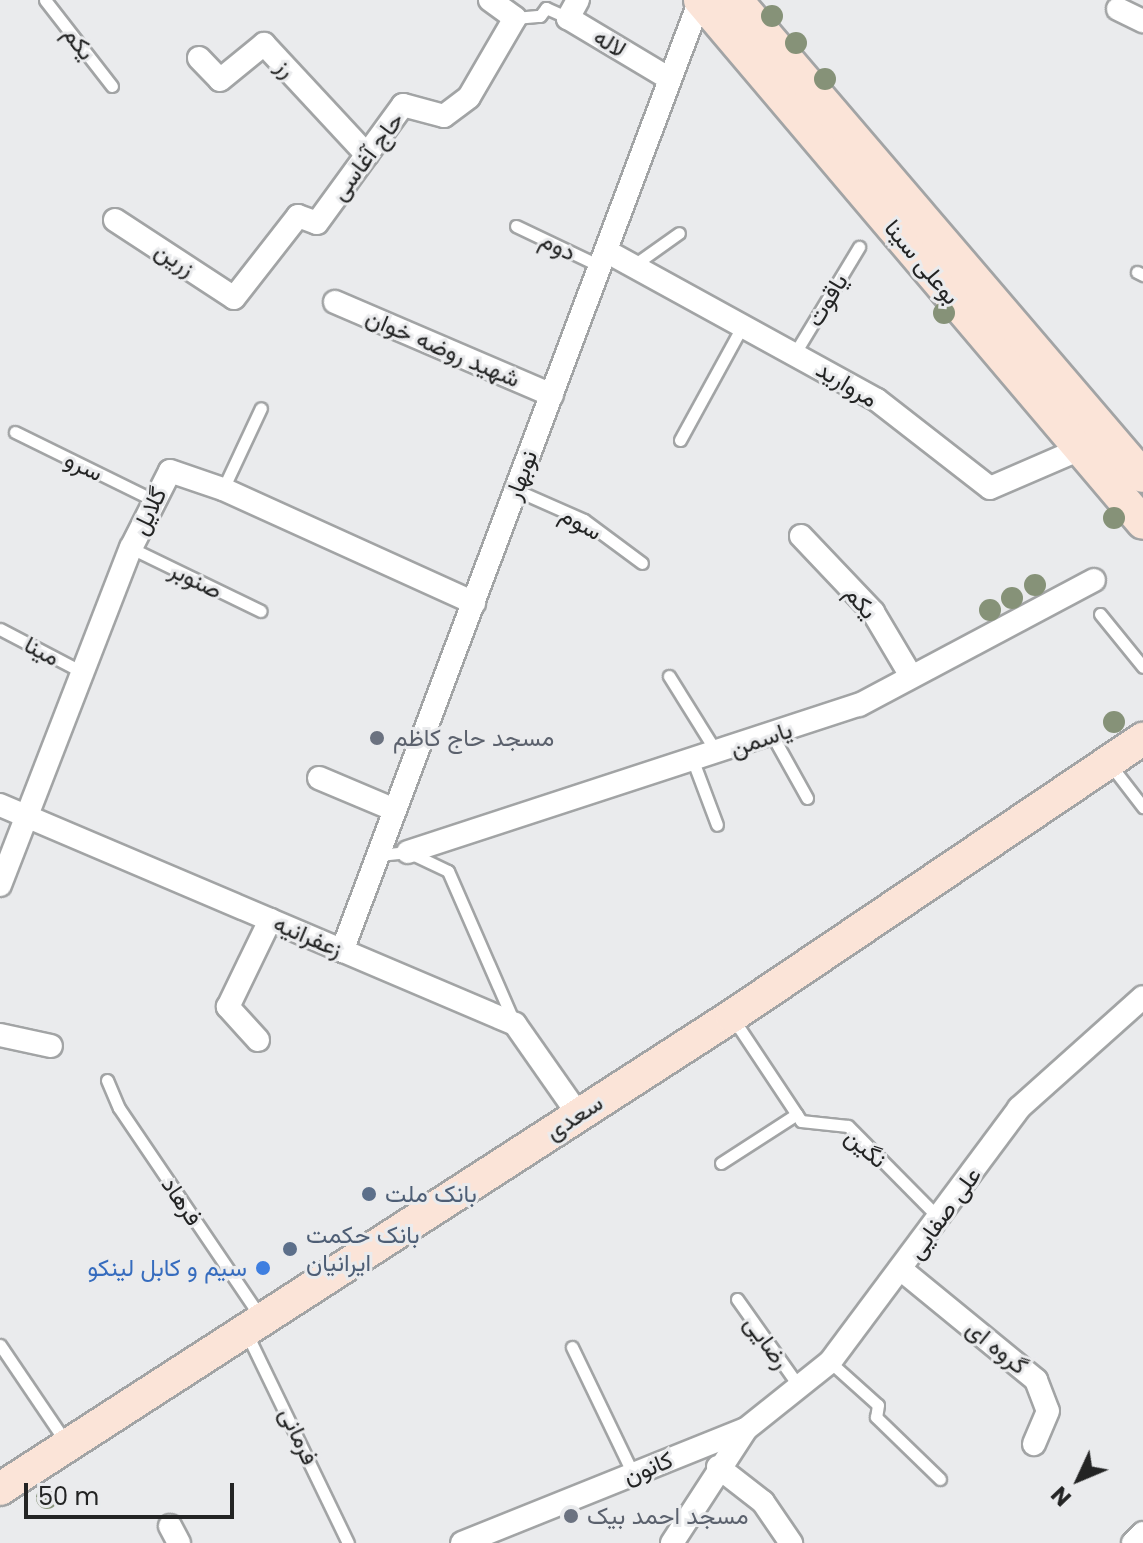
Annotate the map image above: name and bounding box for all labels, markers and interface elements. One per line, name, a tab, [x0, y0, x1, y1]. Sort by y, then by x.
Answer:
street label: یکم	[57, 20, 101, 66]
street label: لاله	[588, 22, 632, 64]
street label: رز	[270, 52, 302, 84]
street label: حاج آغاسی	[324, 106, 410, 206]
street label: بوعلی سینا	[878, 214, 966, 310]
street label: دوم	[535, 225, 581, 267]
street label: زرین	[150, 236, 200, 282]
street label: یاقوت	[800, 268, 854, 332]
street label: شهید روضه خوان	[362, 303, 524, 393]
street label: مروارید	[811, 355, 883, 413]
street label: سرو	[60, 445, 108, 487]
street label: نوبهار	[498, 446, 544, 504]
street label: گلایل	[125, 482, 173, 540]
street label: سوم	[555, 500, 607, 546]
street label: صنوبر	[165, 555, 227, 605]
street label: یکم	[839, 579, 883, 625]
street label: مینا	[19, 630, 65, 672]
street label: یاسمن	[726, 715, 796, 763]
place label: مسجد حاج کاظم	[393, 724, 554, 752]
marker: مسجد حاج کاظم	[368, 729, 386, 747]
street label: زعفرانیه	[269, 909, 347, 963]
street label: سعدی	[540, 1088, 608, 1146]
street label: نگین	[839, 1122, 893, 1174]
street label: علی صفایی	[901, 1161, 987, 1265]
street label: فرهاد	[155, 1171, 209, 1231]
place label: بانک ملت	[385, 1180, 477, 1208]
marker: بانک ملت	[360, 1185, 378, 1203]
place label: بانک حکمت ایرانیان	[306, 1221, 420, 1277]
marker: بانک حکمت ایرانیان	[281, 1240, 299, 1258]
place label: سیم و کابل لینکو	[88, 1254, 247, 1282]
marker: سیم و کابل لینکو	[254, 1259, 272, 1277]
street label: رضایی	[738, 1310, 796, 1374]
street label: گروه ای	[961, 1314, 1033, 1380]
street label: فرمانی	[273, 1403, 325, 1469]
north arrow	[1039, 1439, 1119, 1519]
street label: کانون	[619, 1445, 677, 1491]
scale bar	[28, 1467, 238, 1517]
text: N	[1044, 1479, 1078, 1513]
text: 50 m	[38, 1480, 99, 1513]
place label: مسجد احمد بیک	[587, 1502, 749, 1530]
marker: مسجد احمد بیک	[562, 1507, 580, 1525]

